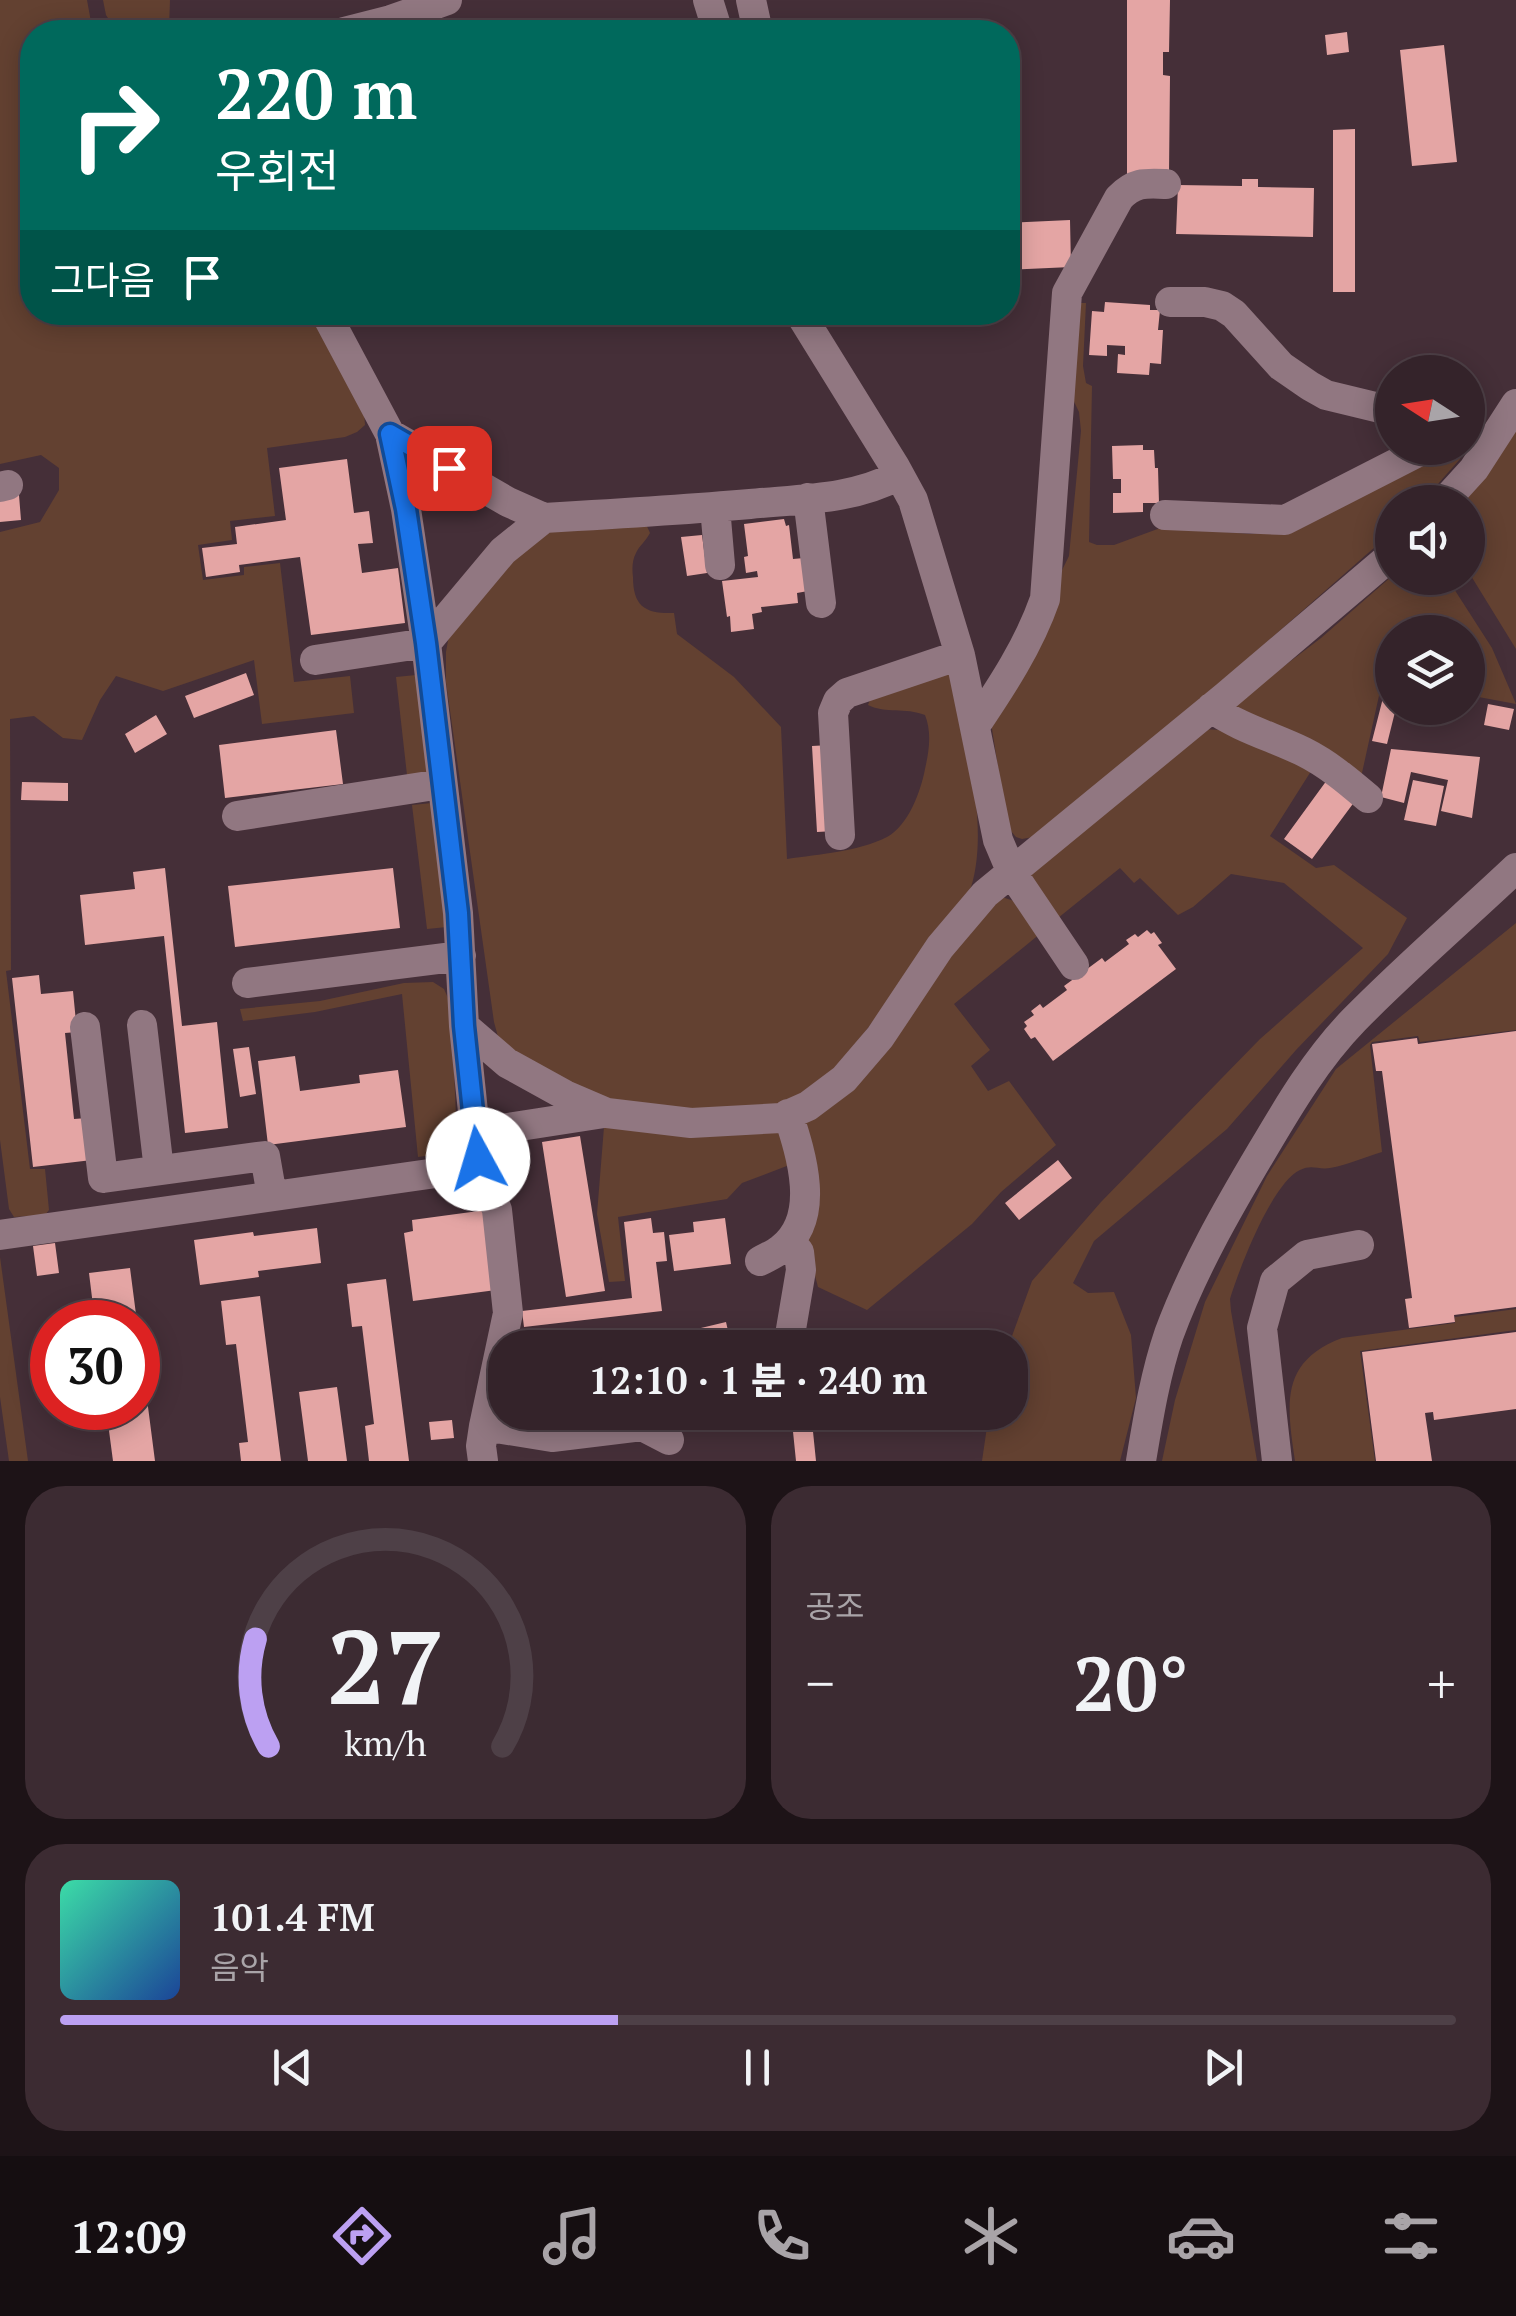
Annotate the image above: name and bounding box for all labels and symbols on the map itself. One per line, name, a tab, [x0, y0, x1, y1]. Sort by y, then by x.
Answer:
north arrow	[1375, 355, 1485, 465]
pin	[407, 426, 492, 511]
position arrow	[426, 1107, 530, 1211]
speed limit sign: 30	[30, 1300, 160, 1430]

